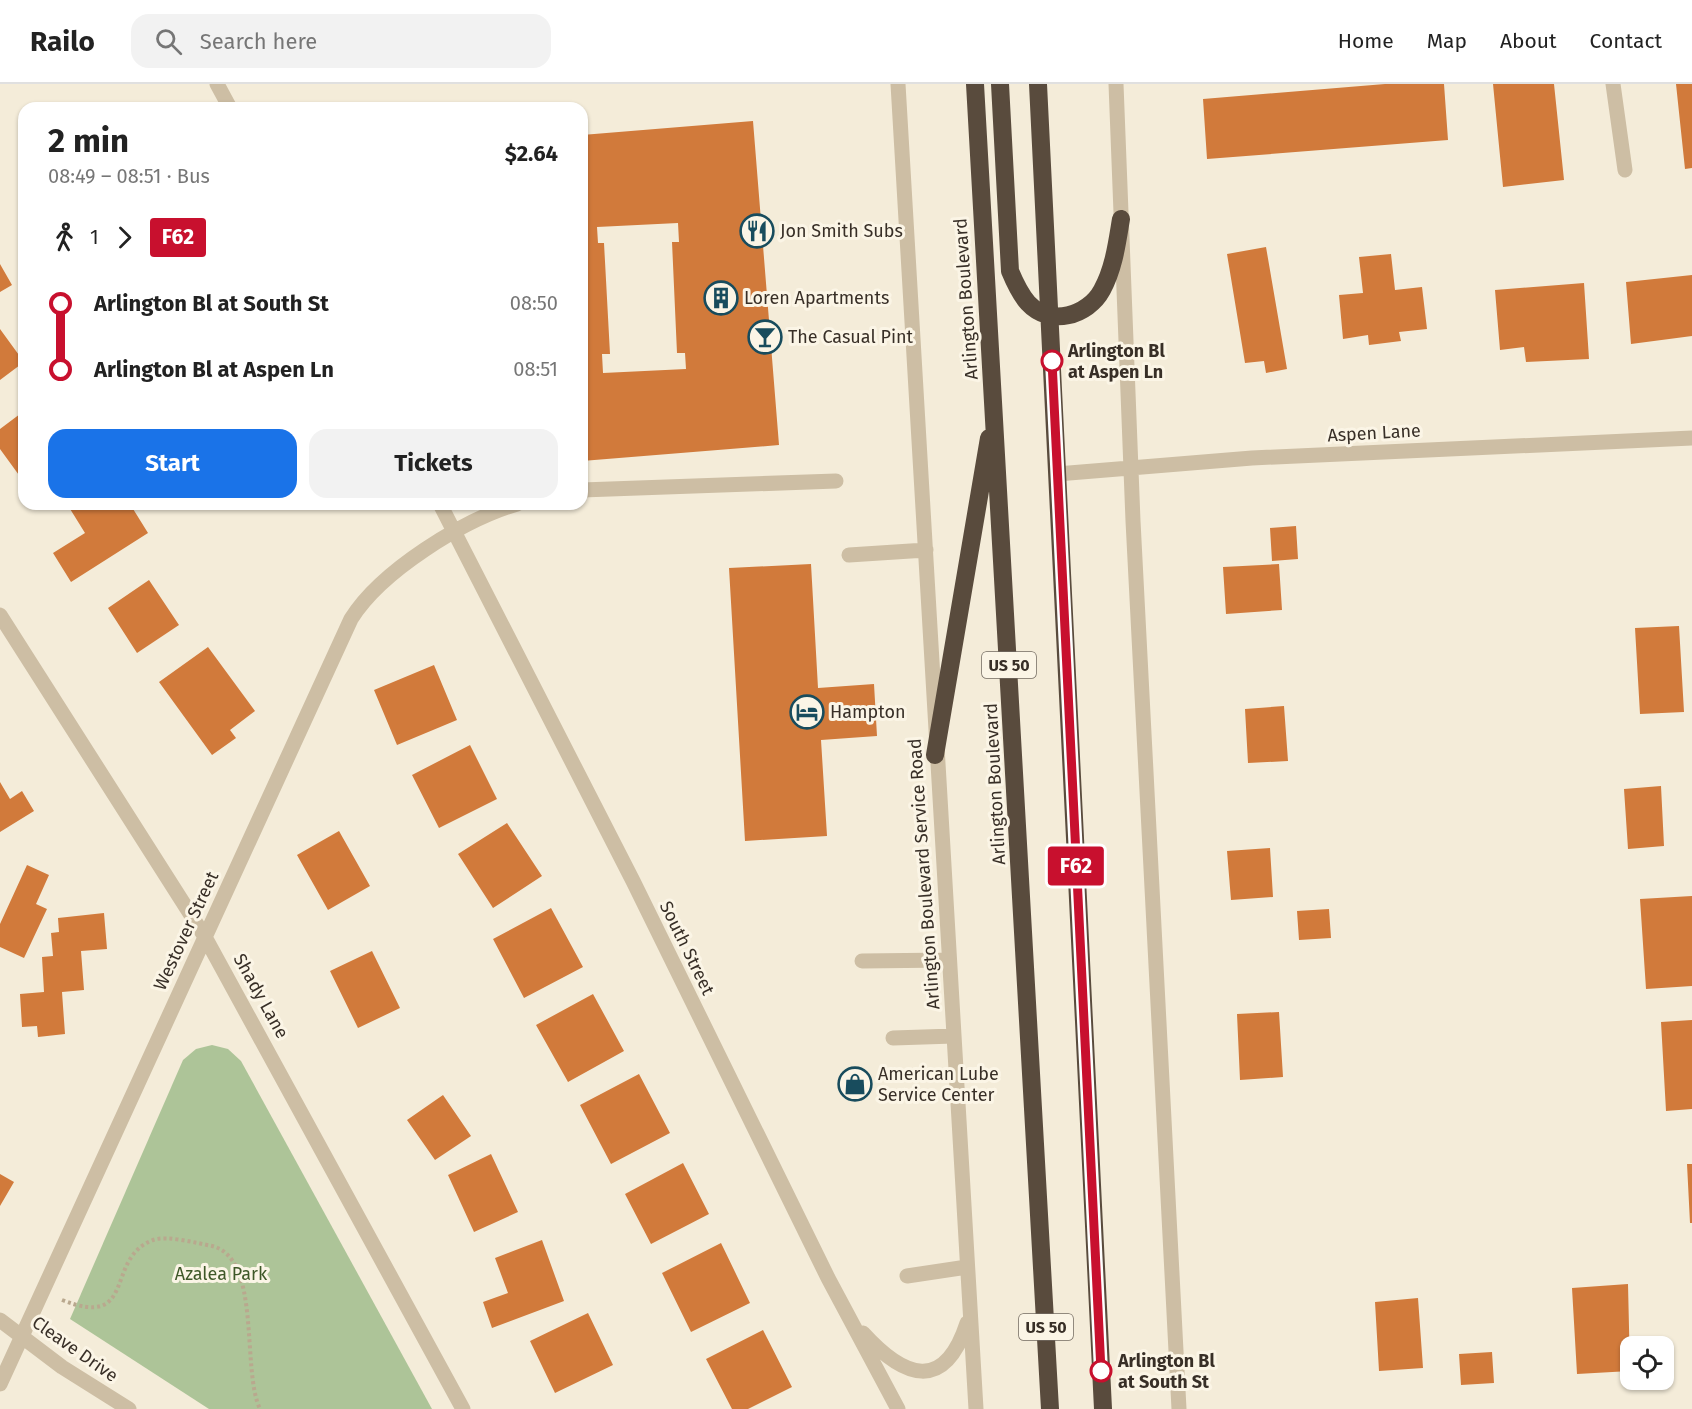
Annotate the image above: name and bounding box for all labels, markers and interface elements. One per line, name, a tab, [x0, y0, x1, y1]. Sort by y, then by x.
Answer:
search box	[131, 14, 551, 68]
text: Railo	[30, 25, 95, 58]
icon: search	[152, 25, 185, 58]
text: Search here	[200, 28, 317, 55]
text: Home	[1338, 28, 1394, 54]
text: Map	[1427, 28, 1467, 54]
text: About	[1500, 28, 1557, 54]
text: Contact	[1590, 28, 1662, 54]
text: 2 min	[48, 121, 129, 161]
text: $2.64	[505, 140, 558, 167]
text: 08:49 – 08:51 · Bus	[48, 164, 210, 188]
restaurant icon: Jon Smith Subs	[739, 213, 775, 249]
street label: Arlington Boulevard	[949, 217, 983, 381]
place label: Jon Smith Subs	[780, 220, 903, 242]
icon: walk	[48, 221, 81, 254]
icon: forward	[108, 221, 141, 254]
text: F62	[162, 224, 194, 250]
text: 1	[90, 225, 99, 249]
building icon: Loren Apartments	[703, 280, 739, 316]
place label: Loren Apartments	[744, 287, 889, 309]
text: Arlington Bl at South St	[94, 290, 329, 317]
text: 08:50	[510, 291, 558, 315]
bar icon: The Casual Pint	[747, 319, 783, 355]
place label: The Casual Pint	[788, 326, 914, 348]
place label: Arlington Bl at Aspen Ln	[1067, 340, 1165, 383]
marker: Arlington Bl at Aspen Ln	[1041, 350, 1063, 372]
text: Arlington Bl at Aspen Ln	[94, 356, 334, 383]
text: 08:51	[513, 357, 558, 381]
street label: Aspen Lane	[1327, 420, 1421, 446]
button: Start	[48, 429, 297, 498]
button: Tickets	[309, 429, 558, 498]
road number: US 50	[982, 652, 1036, 678]
hotel icon: Hampton	[789, 694, 825, 730]
place label: Hampton	[830, 701, 905, 723]
street label: Arlington Boulevard	[980, 703, 1010, 865]
street label: Arlington Boulevard Service Road	[904, 738, 944, 1010]
line badge: F62	[1042, 846, 1110, 886]
text: F62	[1060, 853, 1092, 879]
street label: Westover Street	[149, 868, 223, 994]
street label: South Street	[655, 898, 719, 999]
street label: Shady Lane	[229, 950, 293, 1042]
place label: American Lube Service Center	[878, 1063, 999, 1106]
shop icon: American Lube Service Center	[837, 1066, 873, 1102]
park label: Azalea Park	[175, 1263, 268, 1285]
street label: Cleave Drive	[28, 1311, 122, 1387]
road number: US 50	[1019, 1314, 1073, 1340]
map controls	[1620, 1336, 1674, 1390]
button: locate	[1620, 1336, 1674, 1390]
place label: Arlington Bl at South St	[1117, 1350, 1215, 1393]
marker: Arlington Bl at South St	[1090, 1360, 1112, 1382]

